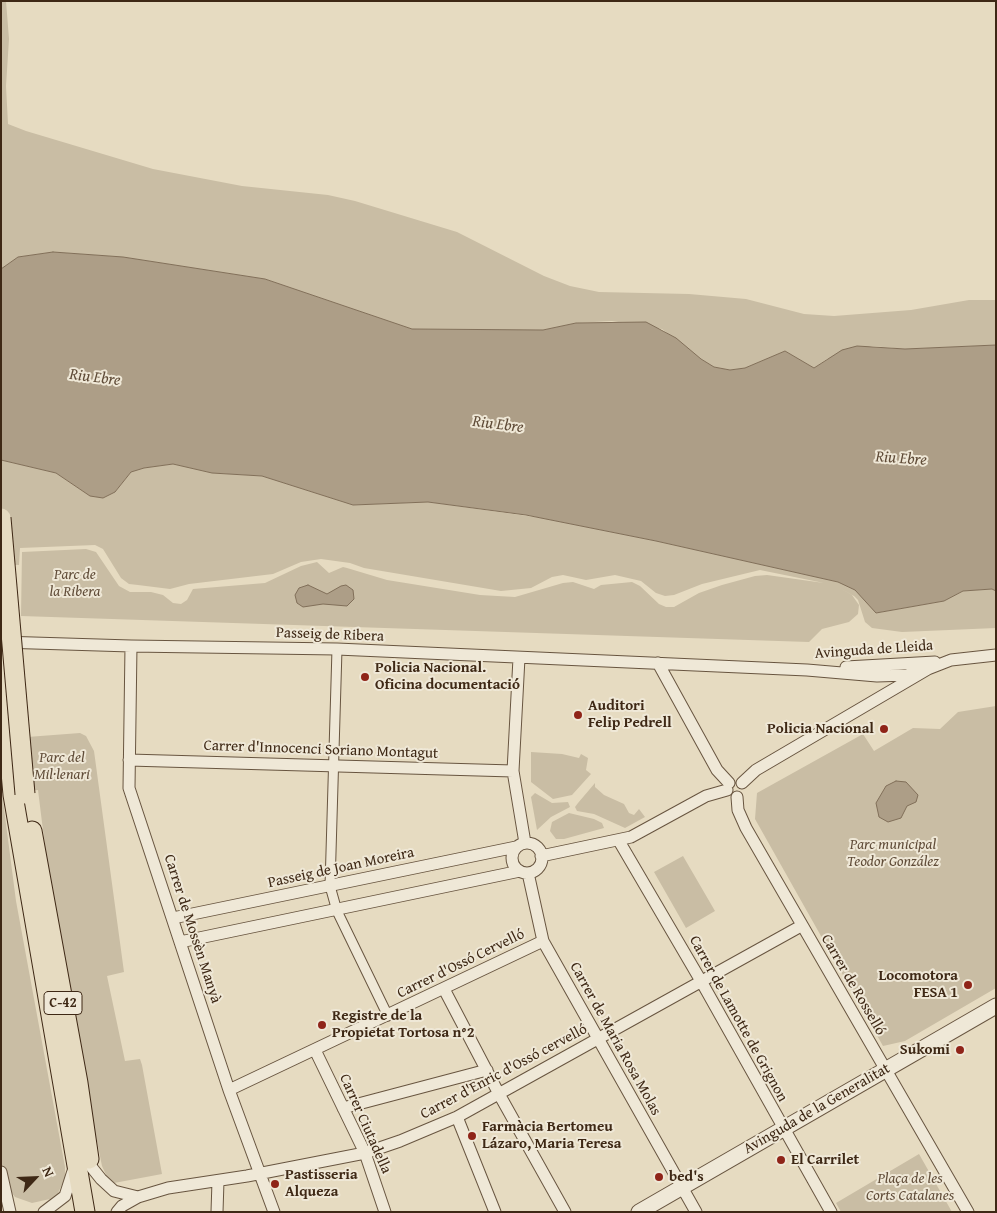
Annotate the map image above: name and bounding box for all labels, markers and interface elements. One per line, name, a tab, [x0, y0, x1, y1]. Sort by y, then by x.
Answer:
water label: Riu Ebre	[68, 365, 122, 391]
water label: Riu Ebre	[471, 412, 525, 438]
water label: Riu Ebre	[875, 448, 927, 470]
park label: Parc de la Ribera	[50, 566, 100, 601]
street label: Passeig de Ribera	[276, 624, 384, 646]
street label: Avinguda de Lleida	[814, 637, 934, 663]
place label: Policia Nacional. Oficina documentació	[375, 659, 520, 694]
marker: Policia Nacional. Oficina documentació	[359, 671, 371, 683]
place label: Auditori Felip Pedrell	[588, 697, 672, 732]
marker: Auditori Felip Pedrell	[572, 709, 584, 721]
place label: Policia Nacional	[767, 720, 874, 738]
marker: Policia Nacional	[878, 723, 890, 735]
street label: Carrer d'Innocenci Soriano Montagut	[203, 737, 439, 763]
park label: Parc del Mil·lenari	[34, 749, 90, 784]
park label: Parc municipal Teodor González	[847, 836, 939, 871]
street label: Passeig de Joan Moreira	[266, 844, 416, 892]
street label: Carrer de Mossèn Manyà	[159, 852, 225, 1006]
street label: Carrer d'Ossó Cervelló	[394, 925, 528, 1003]
street label: Carrer de Rosselló	[817, 931, 889, 1039]
street label: Carrer de Lamotte de Grignon	[685, 933, 791, 1105]
street label: Carrer de Maria Rosa Molas	[565, 959, 665, 1119]
place label: Locomotora FESA 1	[878, 967, 958, 1002]
marker: Locomotora FESA 1	[962, 979, 974, 991]
road number: C-42	[44, 991, 82, 1014]
place label: Registre de la Propietat Tortosa n°2	[332, 1007, 475, 1042]
marker: Registre de la Propietat Tortosa n°2	[316, 1019, 328, 1031]
street label: Carrer d'Enric d'Ossó cervelló	[418, 1020, 590, 1124]
place label: Sukomi	[900, 1041, 950, 1059]
marker: Sukomi	[954, 1044, 966, 1056]
street label: Avinguda de la Generalitat	[741, 1060, 893, 1158]
street label: Carrer Ciutadella	[335, 1071, 395, 1177]
place label: Farmàcia Bertomeu Lázaro, Maria Teresa	[482, 1118, 621, 1153]
marker: Farmàcia Bertomeu Lázaro, Maria Teresa	[466, 1130, 478, 1142]
place label: El Carrilet	[791, 1151, 859, 1169]
north arrow	[10, 1153, 60, 1203]
marker: El Carrilet	[775, 1154, 787, 1166]
text: N	[38, 1163, 60, 1180]
place label: Pastisseria Alqueza	[285, 1166, 358, 1201]
place label: bed's	[669, 1168, 704, 1186]
park label: Plaça de les Corts Catalanes	[866, 1170, 954, 1205]
marker: bed's	[653, 1171, 665, 1183]
marker: Pastisseria Alqueza	[269, 1178, 281, 1190]

